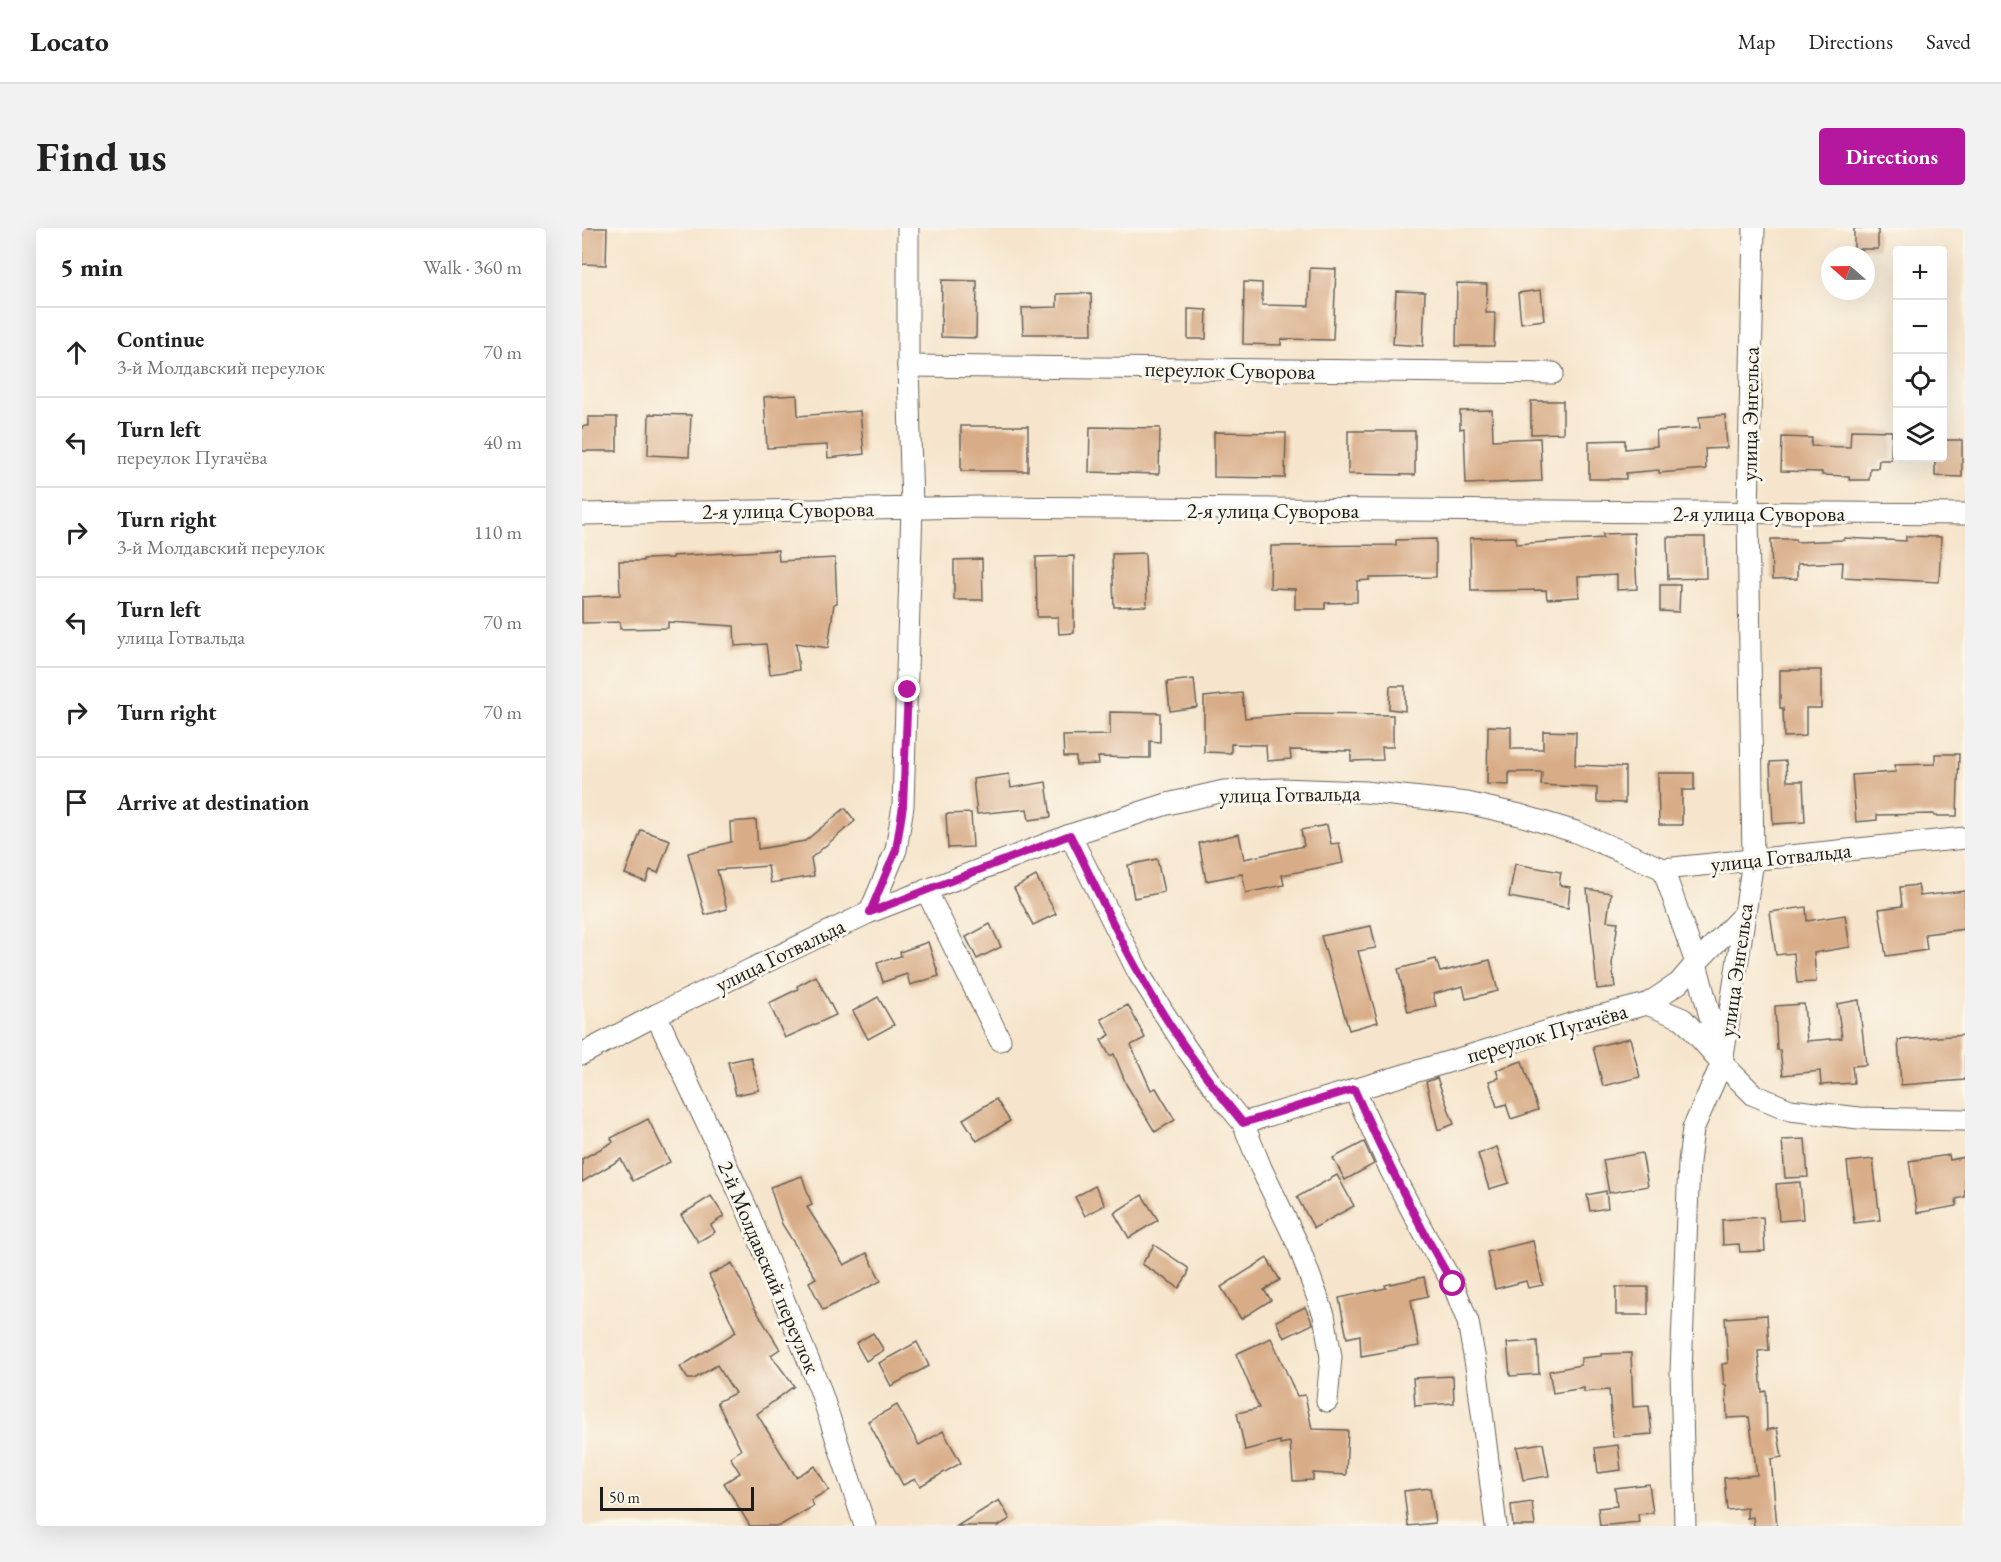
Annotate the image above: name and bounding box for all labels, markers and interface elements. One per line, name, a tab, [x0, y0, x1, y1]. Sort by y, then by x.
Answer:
text: Locato	[30, 23, 109, 59]
text: Map	[1738, 28, 1775, 55]
text: Directions	[1808, 28, 1893, 55]
text: Saved	[1926, 28, 1971, 55]
button: Directions	[1819, 128, 1965, 185]
text: Find us	[36, 129, 167, 184]
north arrow	[1821, 246, 1875, 300]
map controls	[1893, 246, 1947, 462]
button: +	[1893, 246, 1947, 300]
text: 5 min	[60, 250, 123, 284]
text: Walk · 360 m	[423, 254, 522, 280]
button: −	[1893, 300, 1947, 354]
text: Continue	[117, 325, 204, 354]
icon: ahead	[60, 336, 93, 369]
text: 70 m	[483, 339, 522, 365]
street label: улица Энгельса	[1734, 346, 1766, 482]
text: 3-й Молдавский переулок	[117, 354, 325, 380]
street label: переулок Суворова	[1144, 354, 1316, 386]
button: locate	[1893, 354, 1947, 408]
button: layers	[1893, 408, 1947, 462]
text: Turn left	[117, 415, 201, 444]
icon: left	[60, 426, 93, 459]
text: 40 m	[483, 429, 522, 455]
text: переулок Пугачёва	[117, 444, 268, 470]
street label: 2-я улица Суворова	[702, 494, 875, 526]
street label: 2-я улица Суворова	[1187, 496, 1359, 525]
street label: 2-я улица Суворова	[1673, 499, 1845, 528]
text: Turn right	[117, 505, 216, 534]
icon: right	[60, 516, 93, 549]
text: 110 m	[474, 519, 522, 545]
text: 3-й Молдавский переулок	[117, 534, 325, 560]
text: Turn left	[117, 595, 201, 624]
icon: left	[60, 606, 93, 639]
text: 70 m	[483, 609, 522, 635]
text: улица Готвальда	[117, 624, 245, 650]
route end	[894, 676, 920, 702]
icon: right	[60, 696, 93, 729]
text: Turn right	[117, 698, 216, 727]
text: 70 m	[483, 699, 522, 725]
street label: улица Готвальда	[1219, 778, 1361, 810]
icon: arrive	[60, 786, 93, 819]
text: Arrive at destination	[117, 788, 309, 817]
street label: улица Готвальда	[1709, 835, 1853, 879]
street label: улица Энгельса	[1712, 901, 1760, 1039]
street label: улица Готвальда	[710, 911, 850, 999]
street label: переулок Пугачёва	[1463, 996, 1631, 1070]
street label: 2-й Молдавский переулок	[711, 1156, 827, 1378]
route start	[1439, 1270, 1465, 1296]
scale bar	[600, 1484, 754, 1512]
text: 50 m	[609, 1487, 640, 1508]

